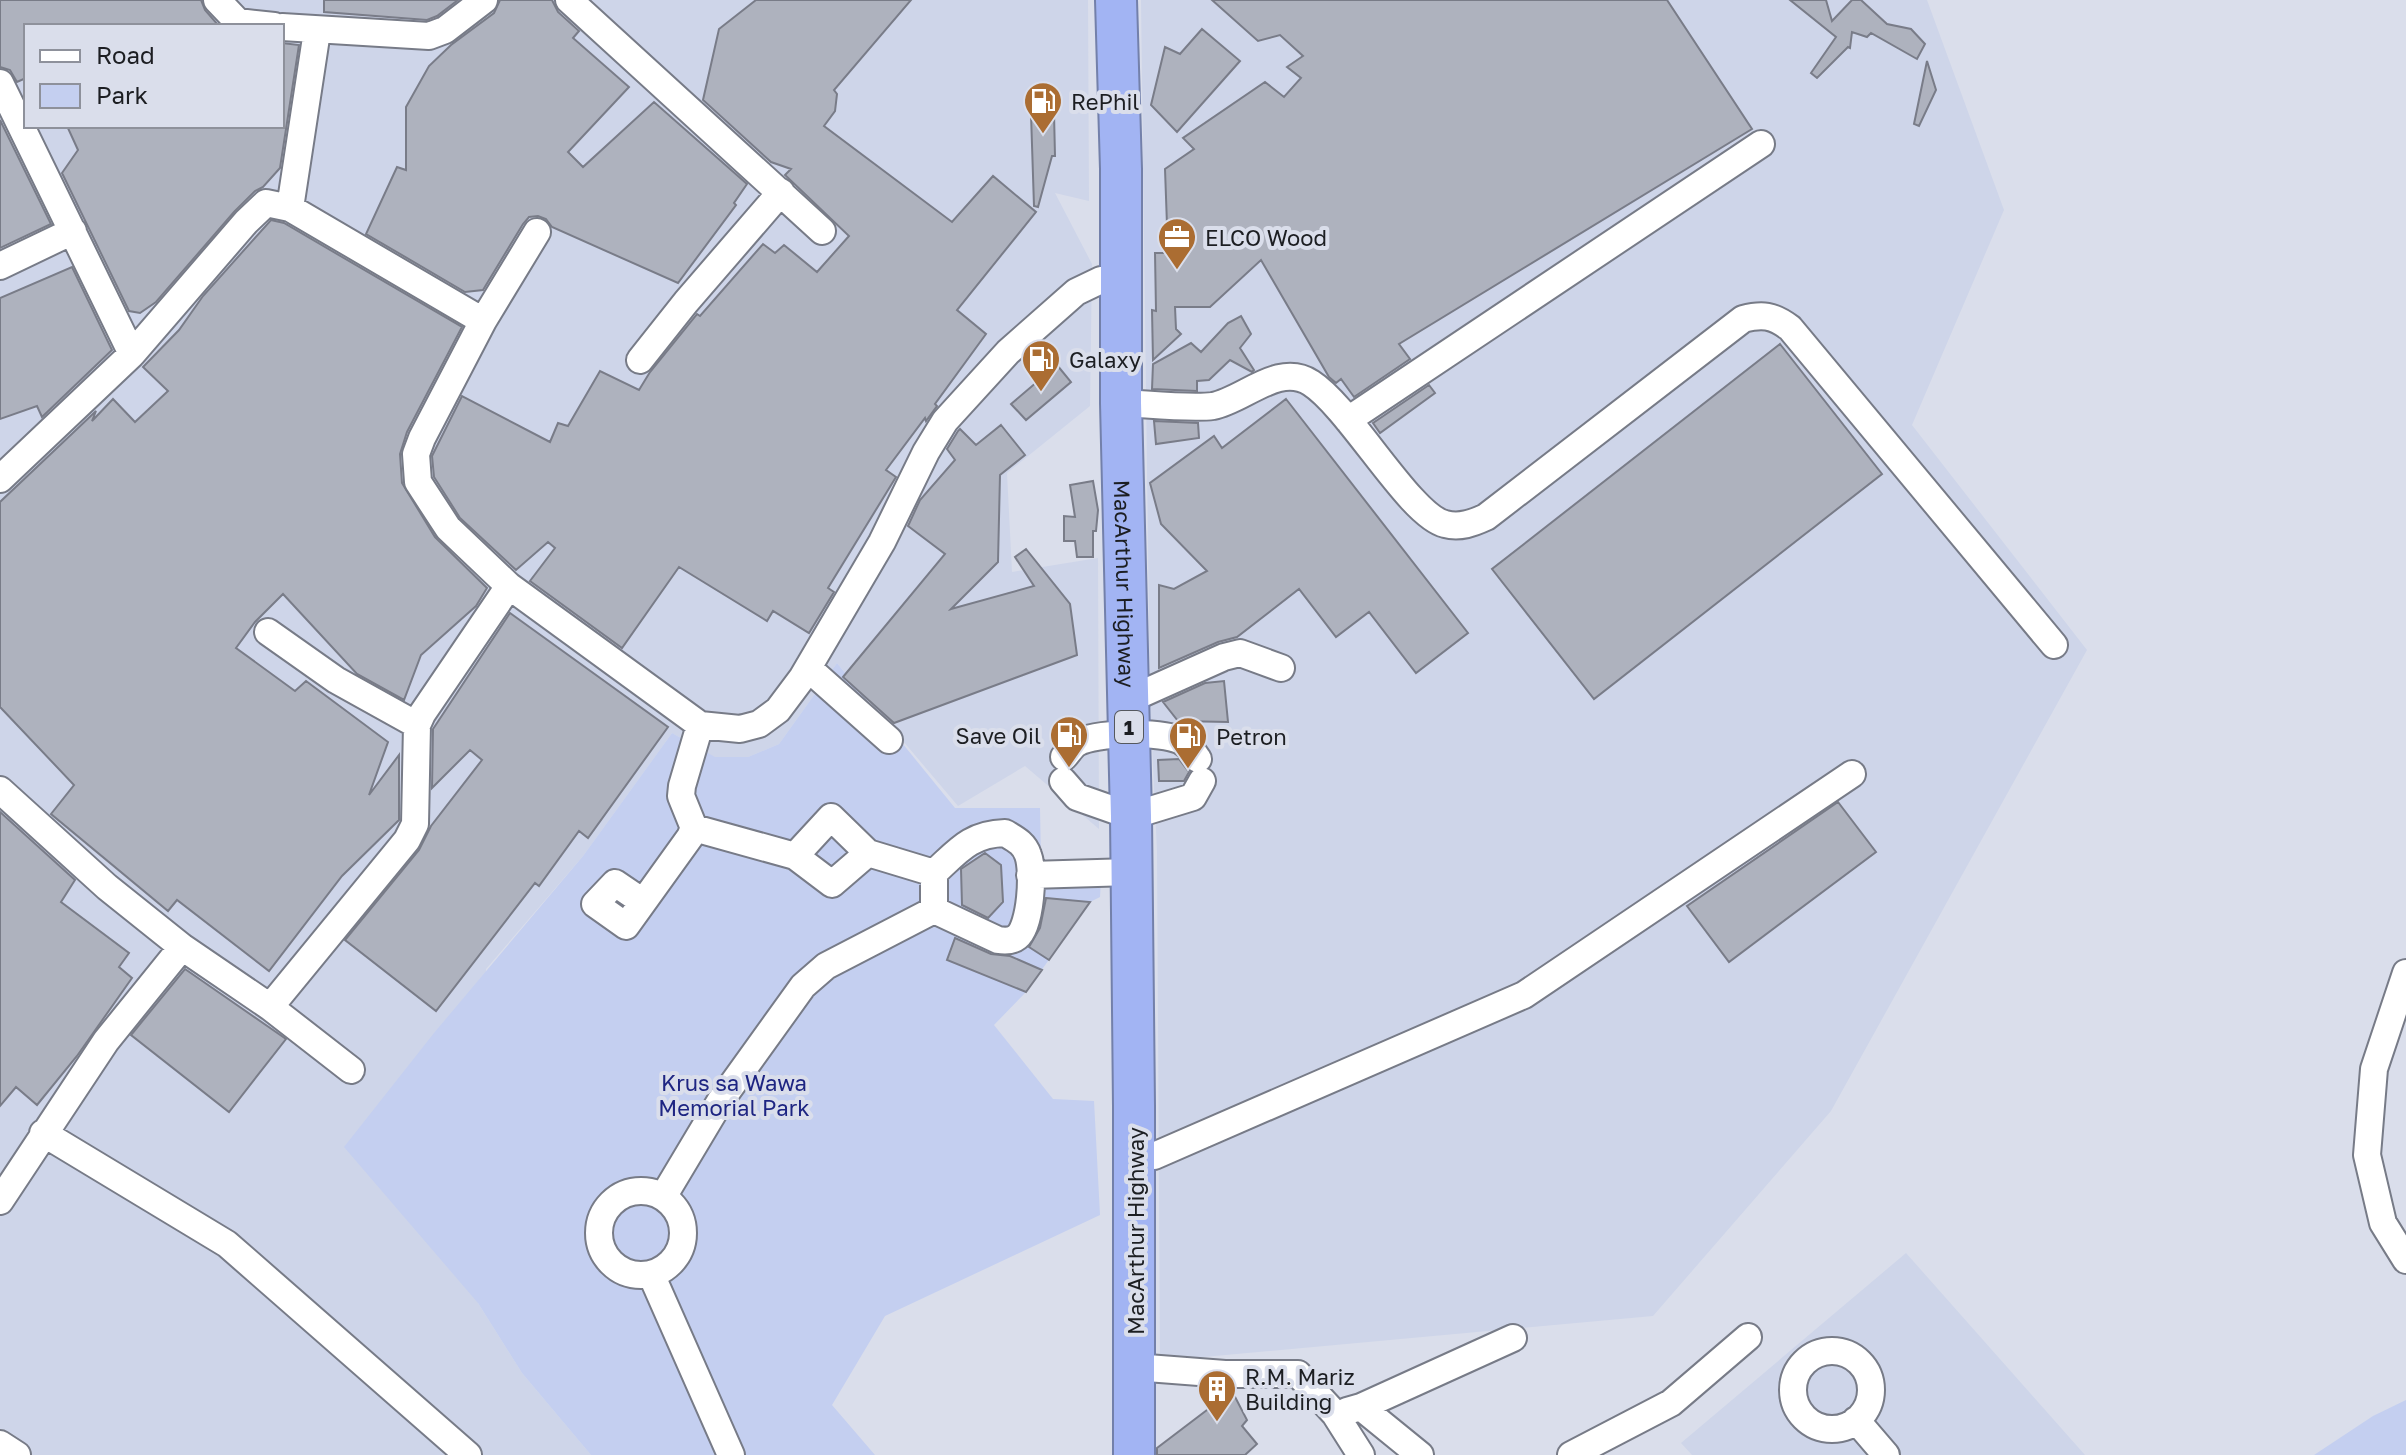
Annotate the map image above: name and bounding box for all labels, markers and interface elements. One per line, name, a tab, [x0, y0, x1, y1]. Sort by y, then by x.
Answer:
legend	[24, 24, 284, 128]
text: Road	[96, 40, 155, 69]
text: Park	[96, 80, 148, 109]
fuel station icon: RePhil	[1022, 80, 1064, 135]
place label: RePhil	[1071, 88, 1139, 115]
office icon: ELCO Wood	[1156, 216, 1198, 271]
place label: ELCO Wood	[1205, 224, 1327, 251]
fuel station icon: Galaxy	[1020, 338, 1062, 393]
place label: Galaxy	[1069, 346, 1141, 373]
street label: MacArthur Highway	[1109, 480, 1141, 688]
road number: 1	[1115, 711, 1143, 743]
fuel station icon: Save Oil	[1048, 714, 1090, 769]
fuel station icon: Petron	[1167, 715, 1209, 770]
place label: Save Oil	[956, 722, 1041, 749]
place label: Petron	[1216, 723, 1287, 750]
park label: Krus sa Wawa Memorial Park	[658, 1069, 810, 1121]
street label: MacArthur Highway	[1122, 1127, 1149, 1335]
place label: R.M. Mariz Building	[1245, 1363, 1355, 1415]
building icon: R.M. Mariz Building	[1196, 1368, 1238, 1423]

